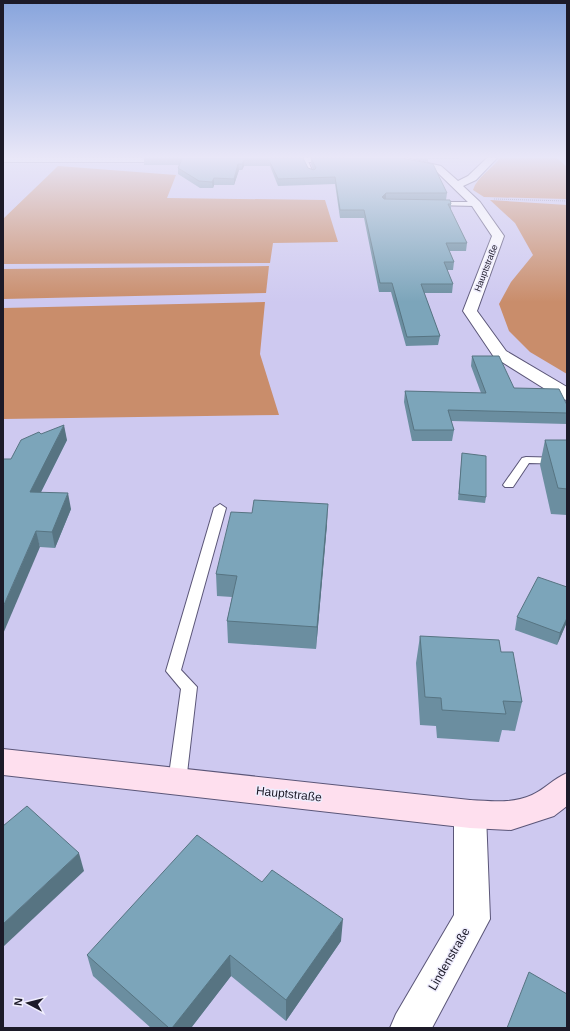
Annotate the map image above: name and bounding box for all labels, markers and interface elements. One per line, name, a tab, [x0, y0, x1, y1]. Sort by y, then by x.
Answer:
street label: Hauptstraße	[472, 243, 500, 293]
street label: Hauptstraße	[255, 784, 323, 804]
street label: Lindenstraße	[425, 925, 473, 993]
north arrow	[8, 983, 48, 1023]
text: N	[12, 997, 25, 1006]

